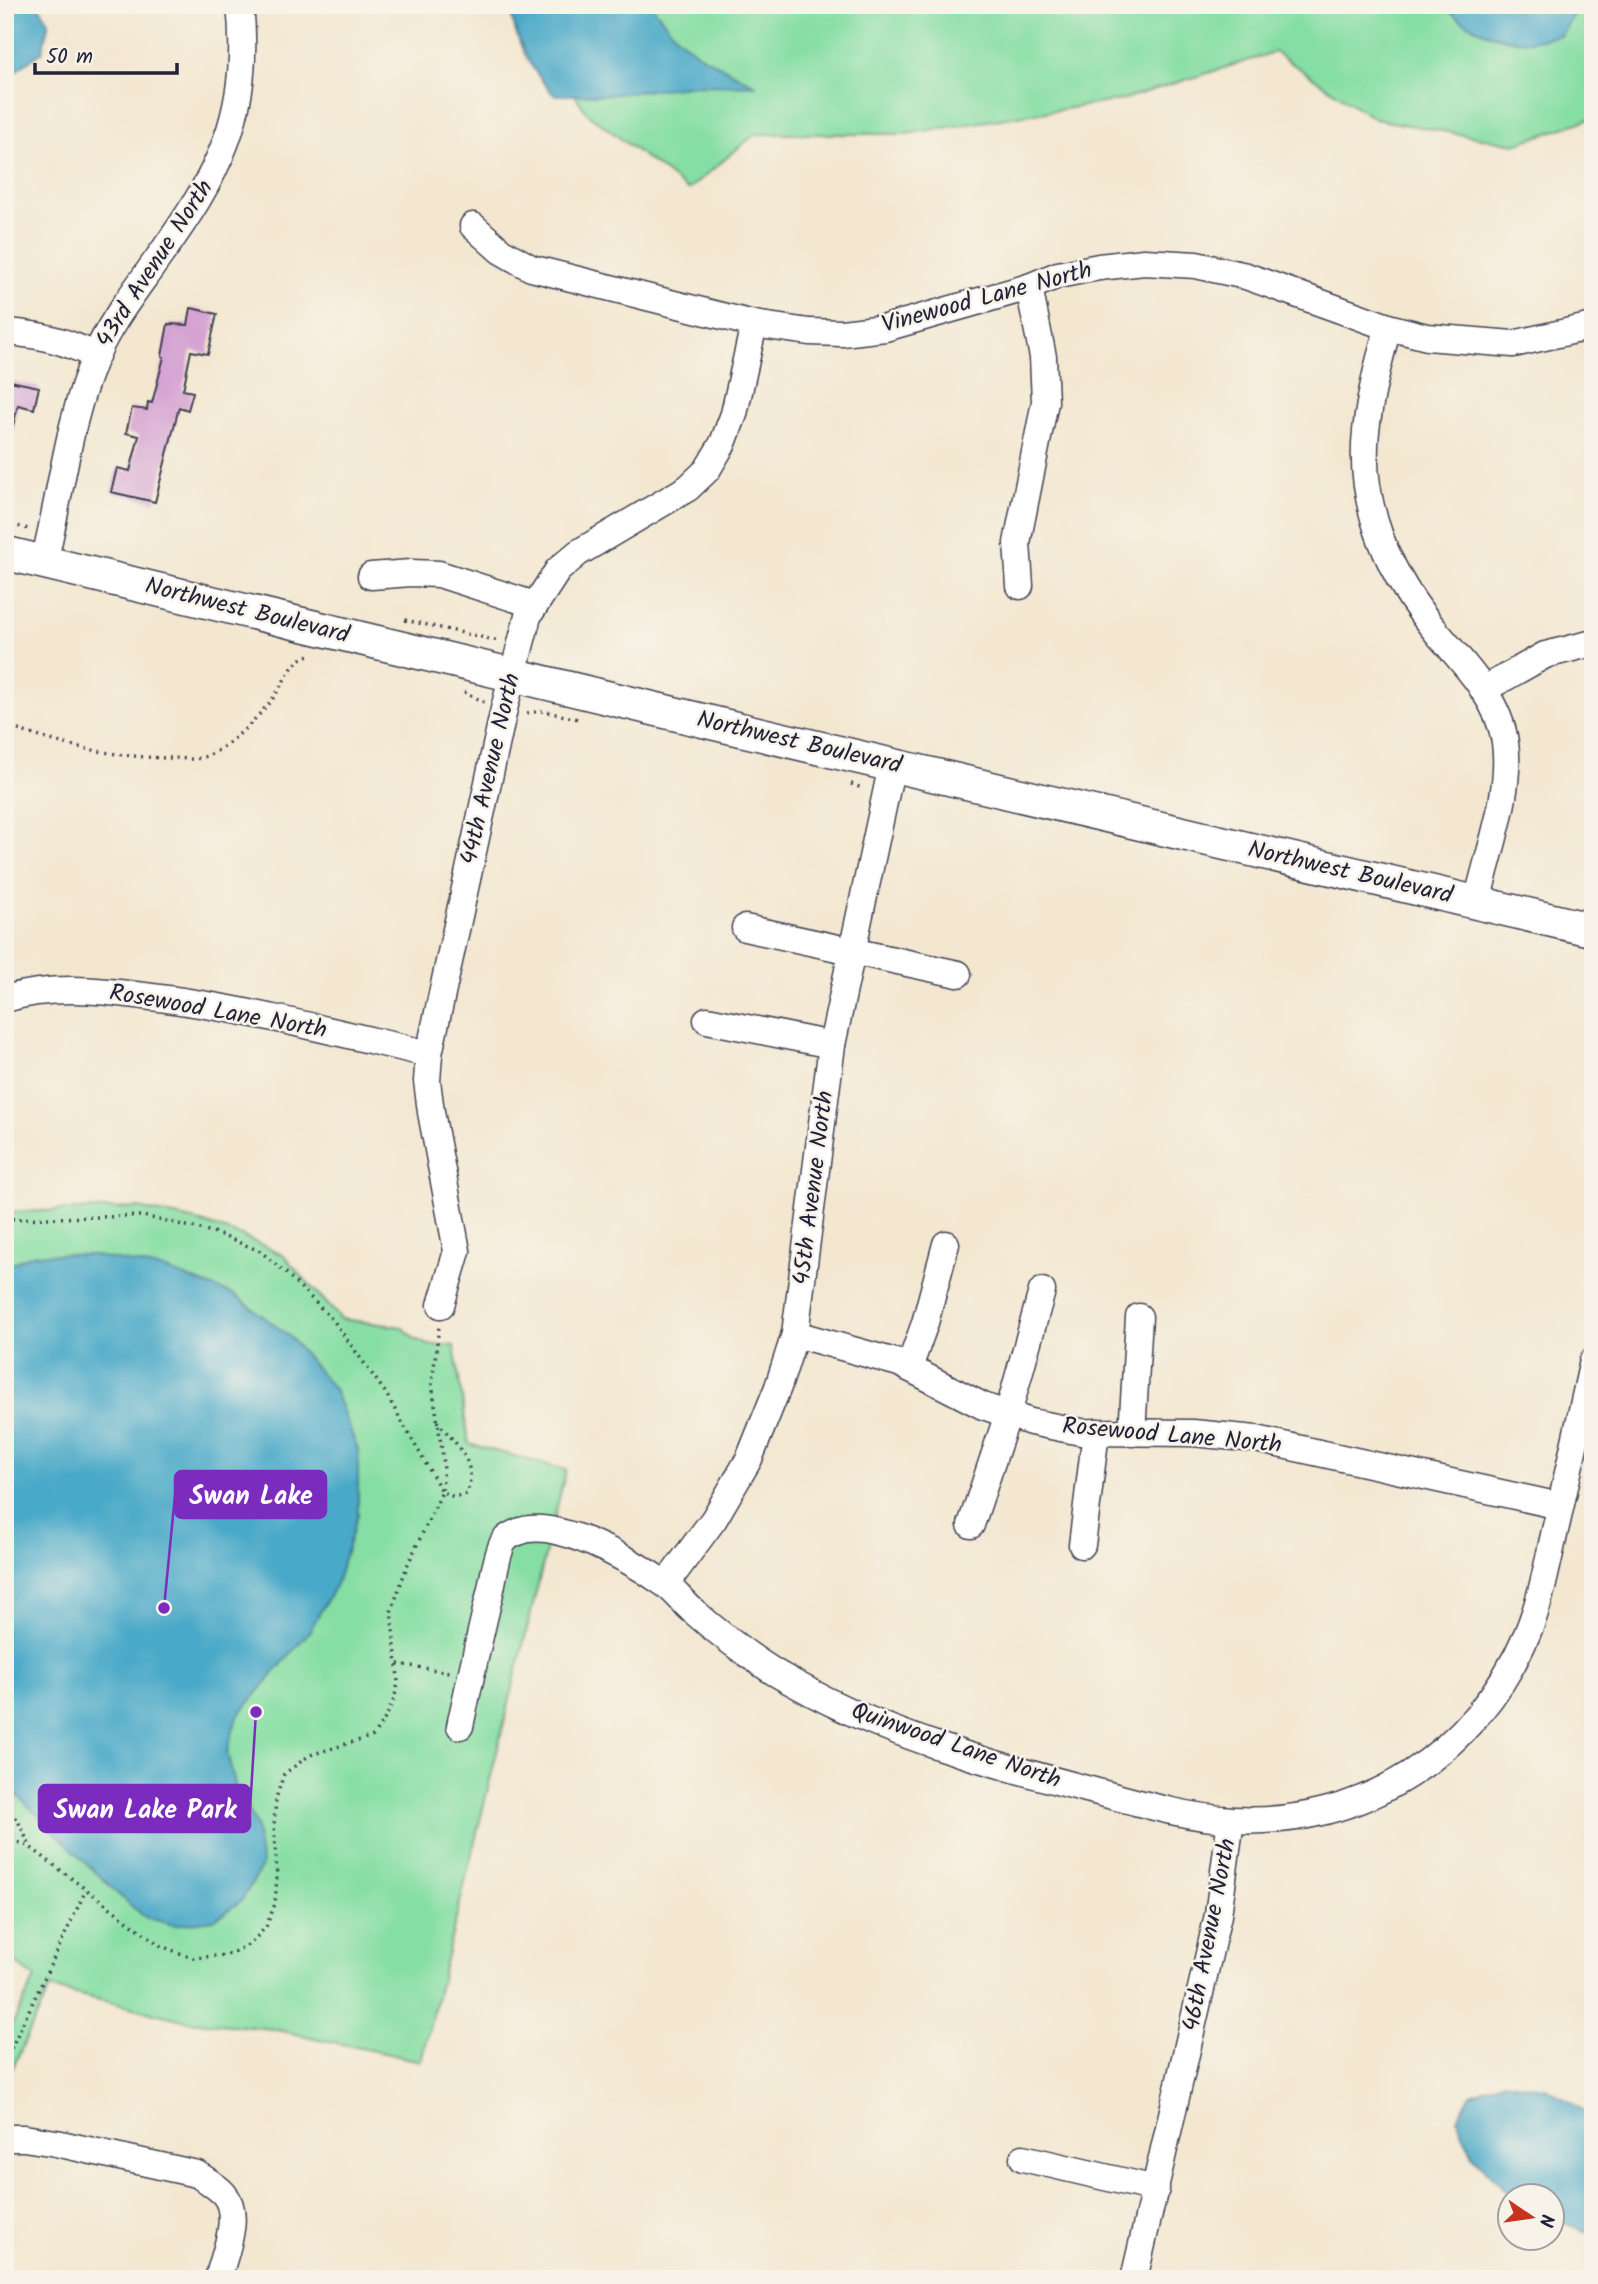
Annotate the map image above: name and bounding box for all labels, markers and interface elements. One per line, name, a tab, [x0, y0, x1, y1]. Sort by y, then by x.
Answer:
scale bar	[35, 32, 177, 76]
text: 50 m	[46, 41, 93, 74]
street label: 43rd Avenue North	[86, 172, 224, 356]
street label: Vinewood Lane North	[877, 251, 1097, 345]
street label: Northwest Boulevard	[141, 567, 354, 655]
street label: 44th Avenue North	[450, 669, 532, 869]
street label: Northwest Boulevard	[693, 700, 906, 786]
street label: Northwest Boulevard	[1244, 830, 1457, 916]
street label: Rosewood Lane North	[106, 974, 330, 1050]
street label: 45th Avenue North	[783, 1089, 845, 1287]
street label: Rosewood Lane North	[1061, 1407, 1283, 1465]
callout: Swan Lake	[175, 1471, 326, 1518]
text: Swan Lake	[189, 1476, 313, 1518]
street label: Quinwood Lane North	[846, 1692, 1066, 1800]
callout: Swan Lake Park	[39, 1785, 250, 1832]
text: Swan Lake Park	[53, 1790, 238, 1832]
street label: 46th Avenue North	[1172, 1835, 1248, 2035]
north arrow	[1496, 2182, 1566, 2252]
text: N	[1530, 2211, 1562, 2230]

